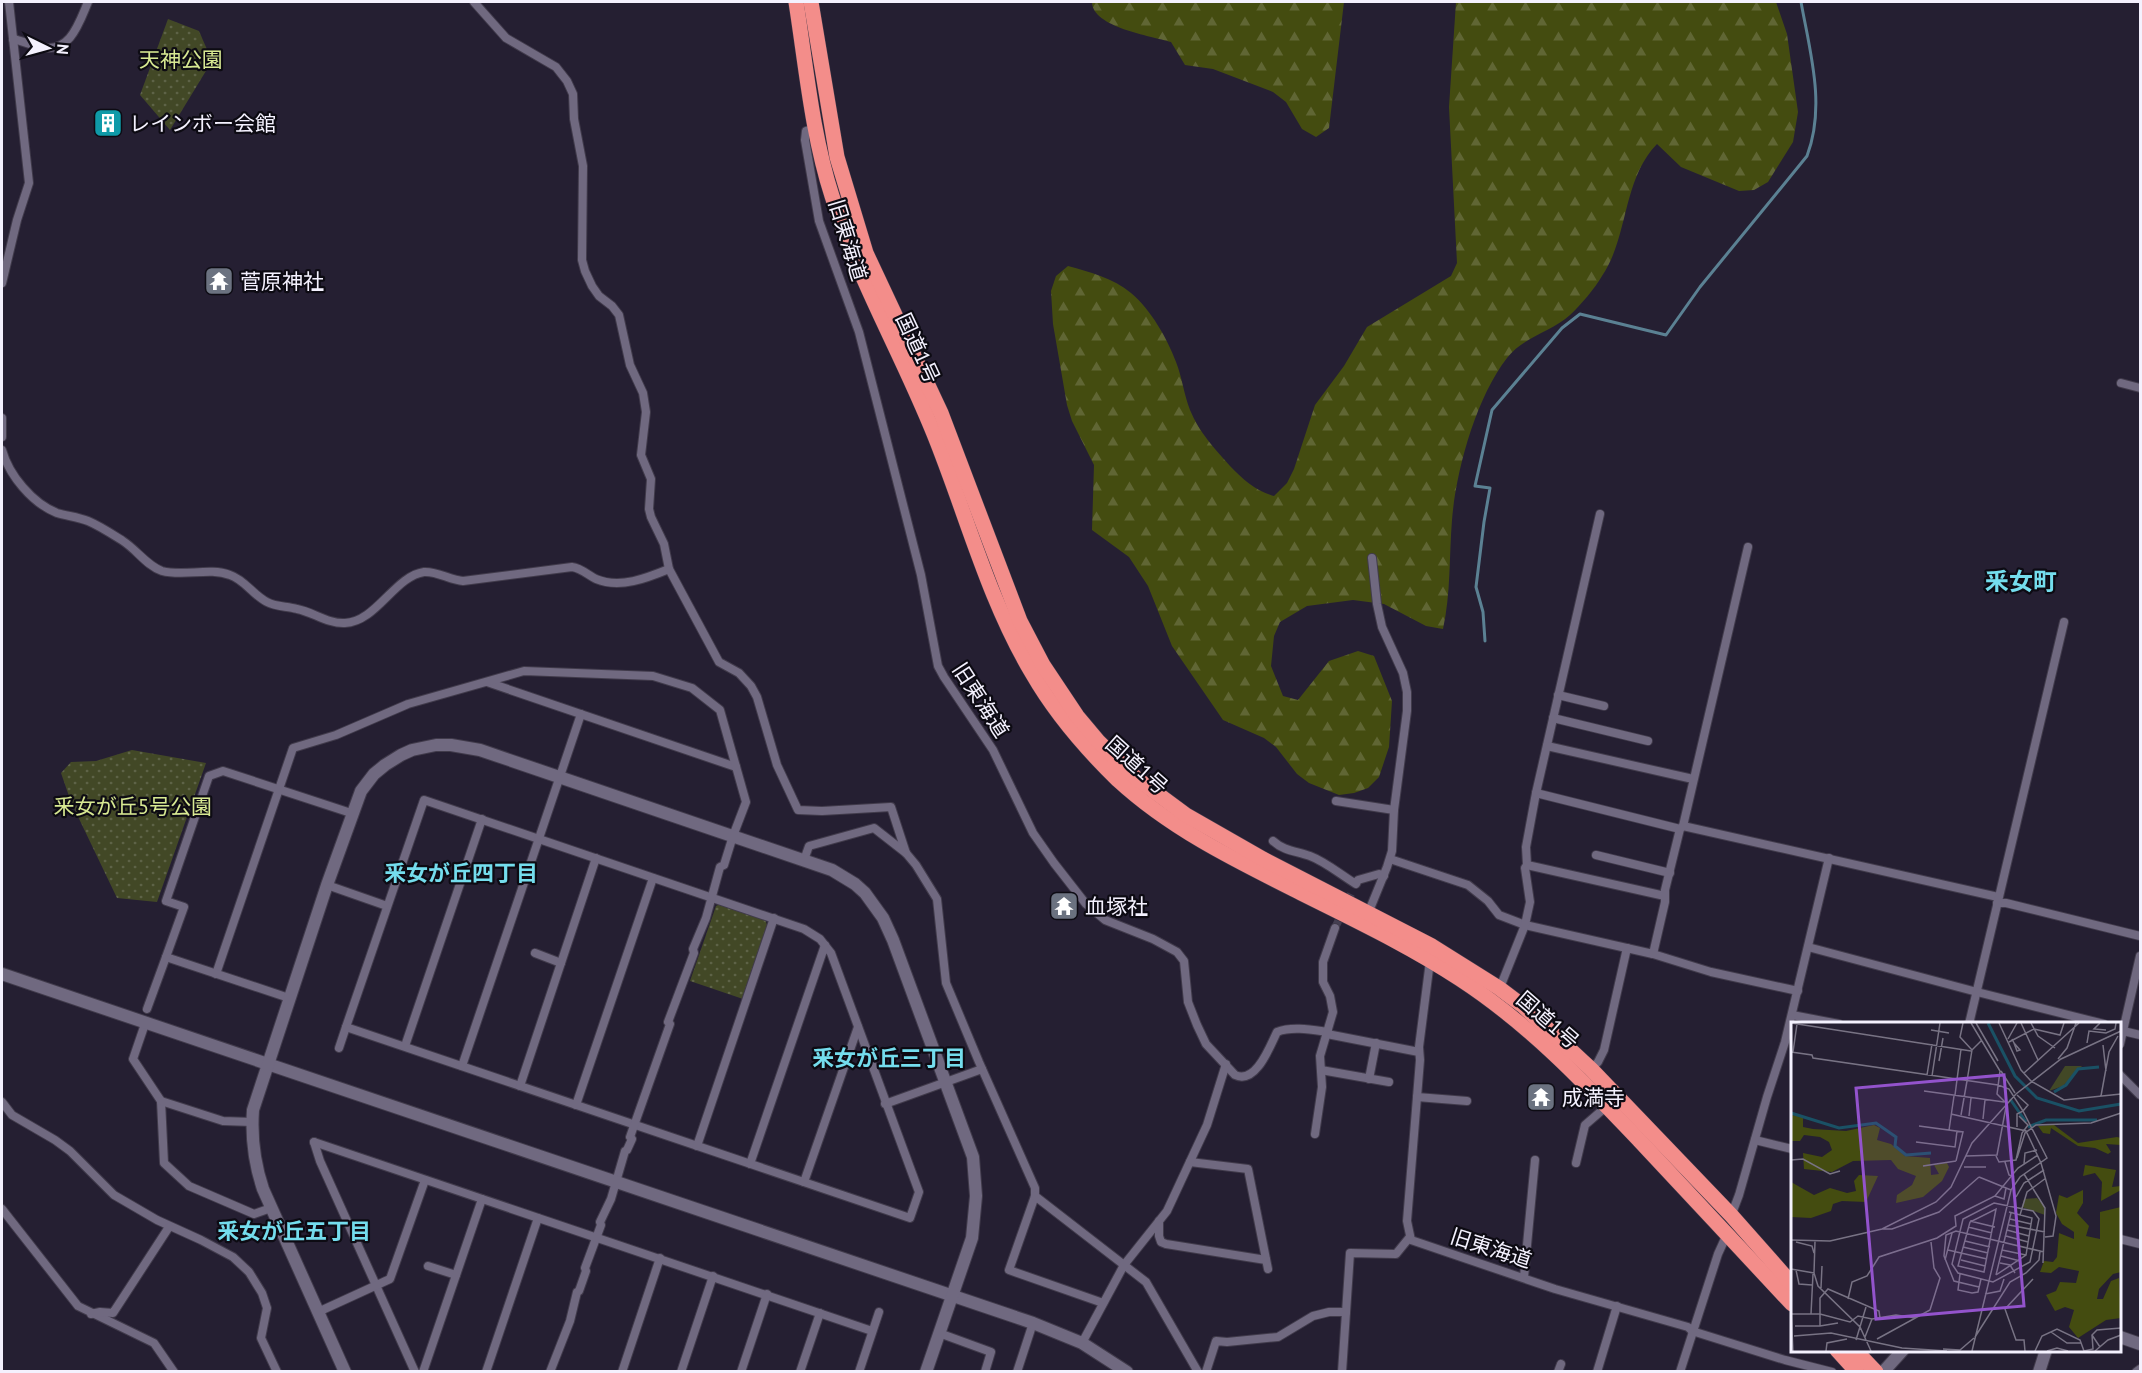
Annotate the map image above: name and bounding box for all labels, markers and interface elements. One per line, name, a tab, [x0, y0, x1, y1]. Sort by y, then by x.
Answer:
north arrow	[18, 18, 78, 78]
text: N	[53, 43, 73, 55]
park label: 天神公園	[139, 46, 223, 73]
building icon: レインボー会館	[92, 107, 124, 139]
place label: レインボー会館	[129, 110, 276, 137]
street label: 旧東海道	[823, 196, 873, 284]
temple icon: 菅原神社	[203, 265, 235, 297]
place label: 菅原神社	[240, 268, 324, 295]
street label: 国道1号	[890, 309, 946, 387]
district label: 釆女町	[1985, 566, 2057, 597]
street label: 旧東海道	[947, 657, 1015, 743]
street label: 国道1号	[1100, 730, 1174, 800]
park label: 釆女が丘5号公園	[54, 793, 212, 820]
district label: 釆女が丘四丁目	[384, 859, 538, 887]
temple icon: 血塚社	[1048, 890, 1080, 922]
place label: 血塚社	[1085, 893, 1148, 920]
street label: 国道1号	[1511, 985, 1585, 1055]
inset map	[1791, 1022, 2121, 1352]
district label: 釆女が丘三丁目	[812, 1044, 966, 1072]
temple icon: 成満寺	[1525, 1081, 1557, 1113]
place label: 成満寺	[1562, 1084, 1625, 1111]
district label: 釆女が丘五丁目	[217, 1217, 371, 1245]
street label: 旧東海道	[1447, 1222, 1535, 1274]

